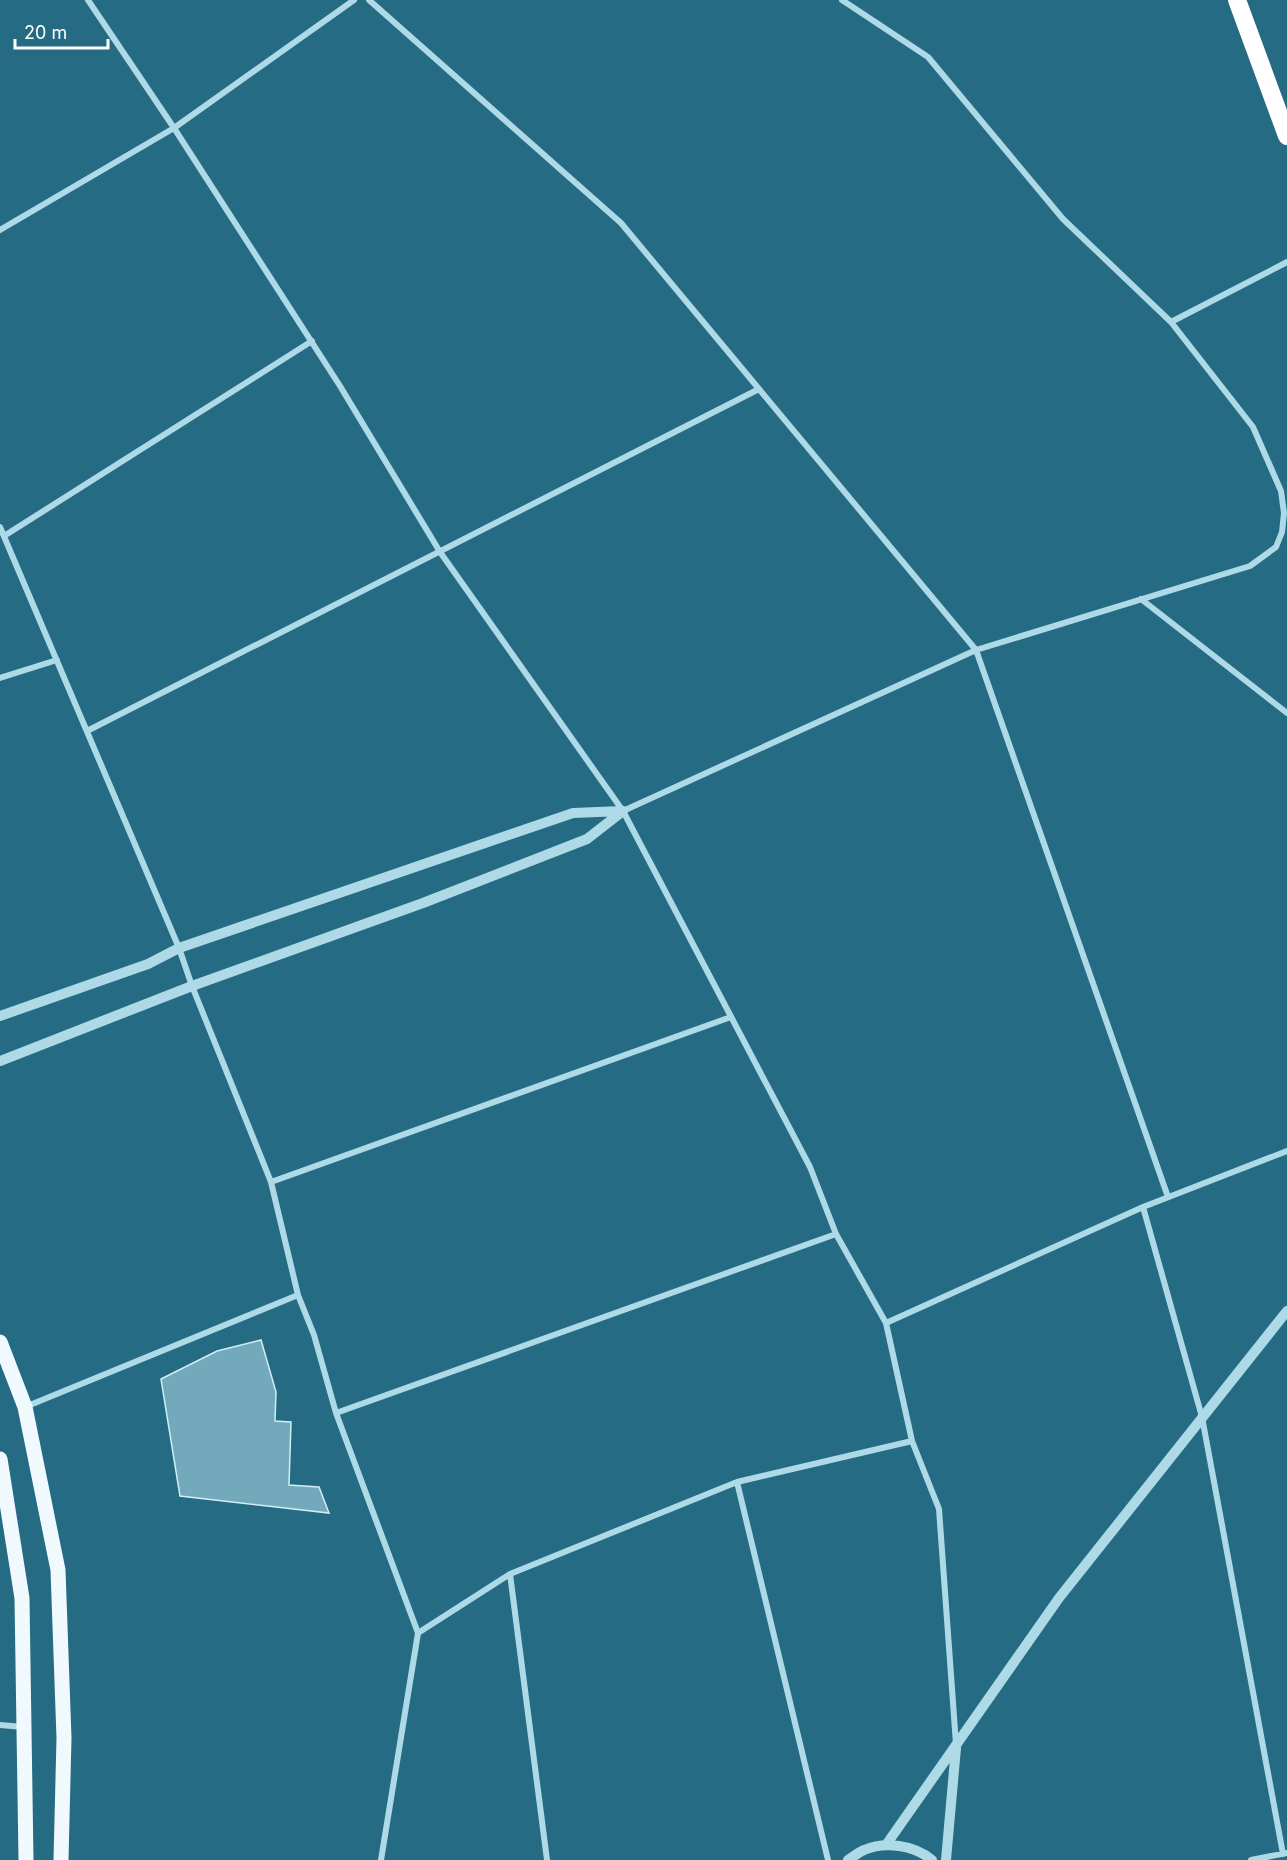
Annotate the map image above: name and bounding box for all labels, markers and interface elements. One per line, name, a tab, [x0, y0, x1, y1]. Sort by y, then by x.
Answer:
scale bar	[15, 12, 108, 50]
text: 20 m	[24, 22, 67, 43]

